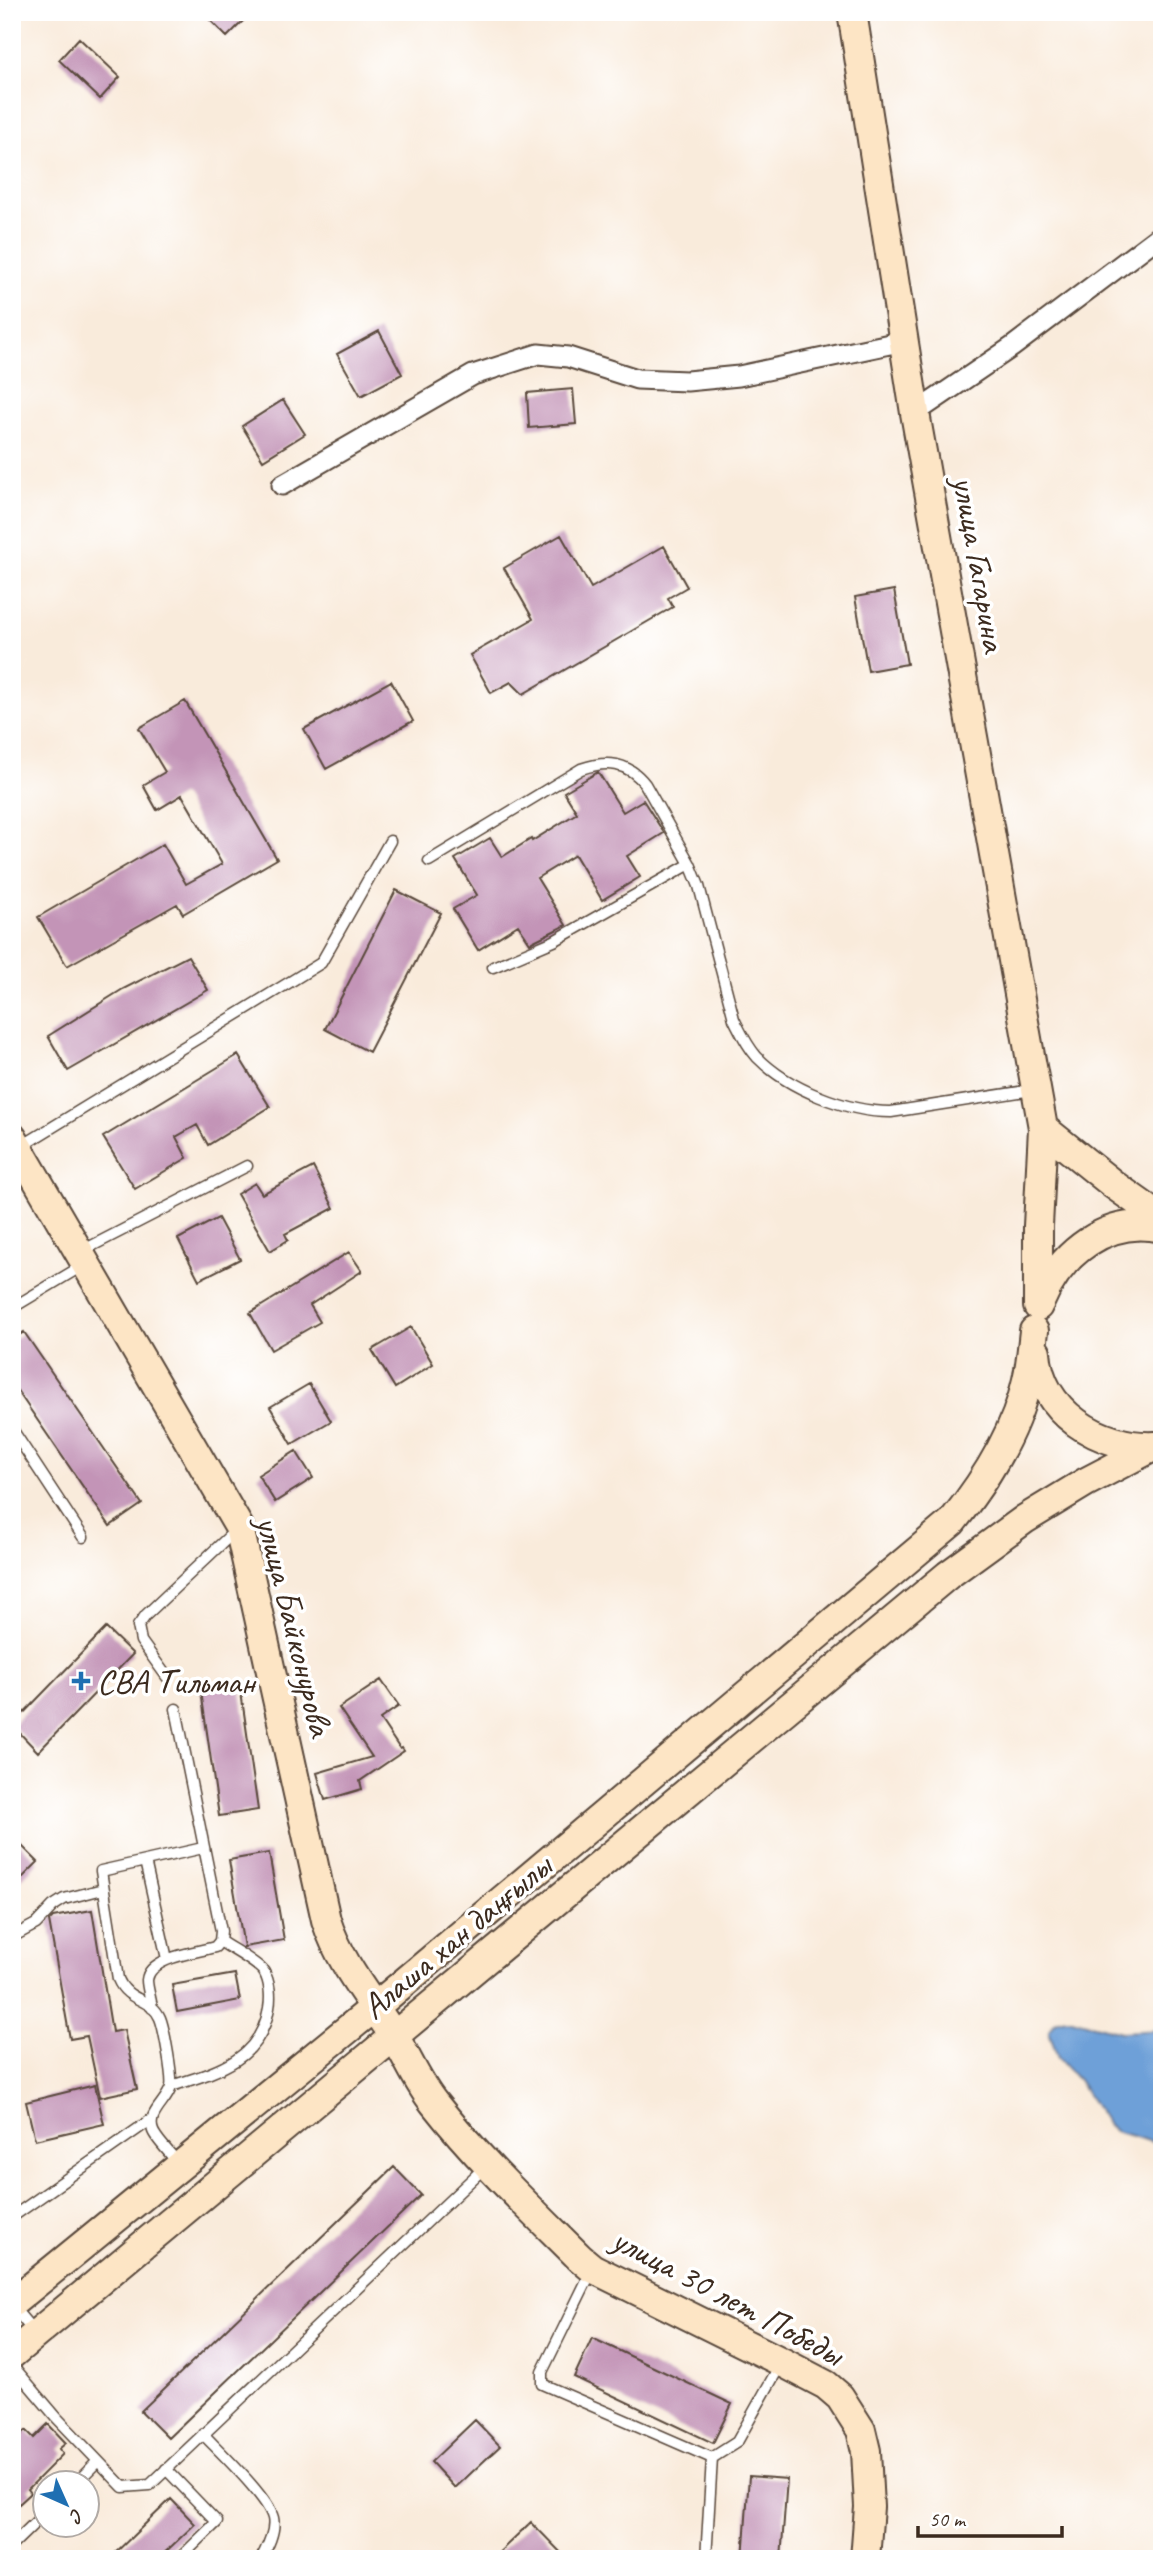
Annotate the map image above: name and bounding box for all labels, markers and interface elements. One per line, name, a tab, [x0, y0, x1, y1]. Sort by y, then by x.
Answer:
street label: улица Гагарина	[942, 471, 1018, 658]
street label: улица Байконурова	[245, 1510, 344, 1743]
place label: СВА Тильман	[97, 1659, 258, 1704]
marker: СВА Тильман	[71, 1671, 91, 1691]
street label: Алаша хан даңғылы	[352, 1842, 563, 2029]
street label: улица 30 лет Победы	[603, 2216, 853, 2377]
north arrow	[32, 2470, 102, 2540]
scale bar	[918, 2494, 1062, 2538]
text: С	[64, 2504, 89, 2529]
text: 50 m	[929, 2506, 967, 2532]

